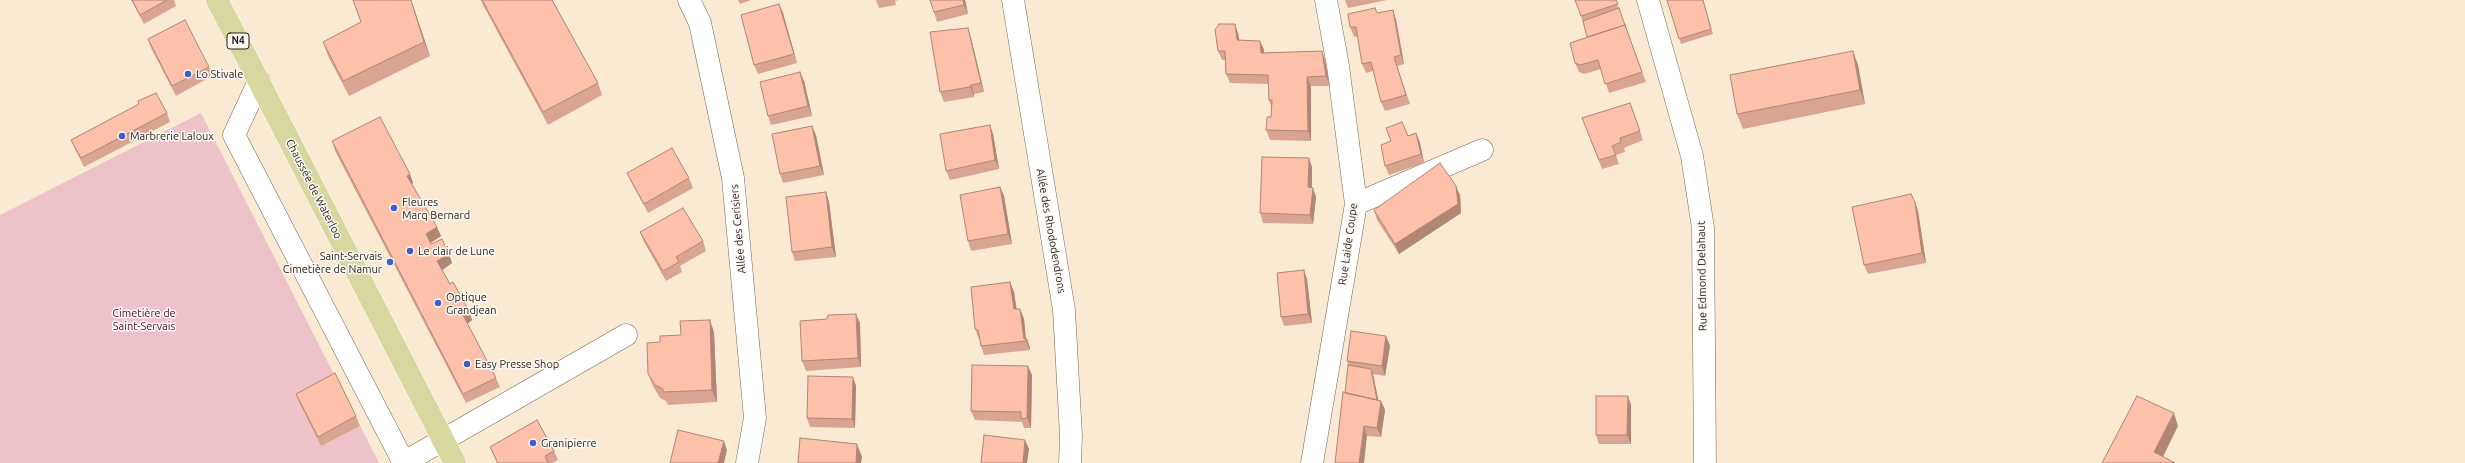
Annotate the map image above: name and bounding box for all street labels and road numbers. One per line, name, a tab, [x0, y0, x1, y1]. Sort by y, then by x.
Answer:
road number: N4	[227, 33, 249, 49]
street label: Chaussée de Waterloo	[283, 137, 345, 241]
street label: Allée des Rhododendrons	[1033, 167, 1069, 295]
street label: Allée des Cerisiers	[728, 184, 748, 274]
street label: Rue Laide Coupe	[1336, 202, 1360, 286]
street label: Rue Edmond Delahaut	[1694, 221, 1710, 331]

